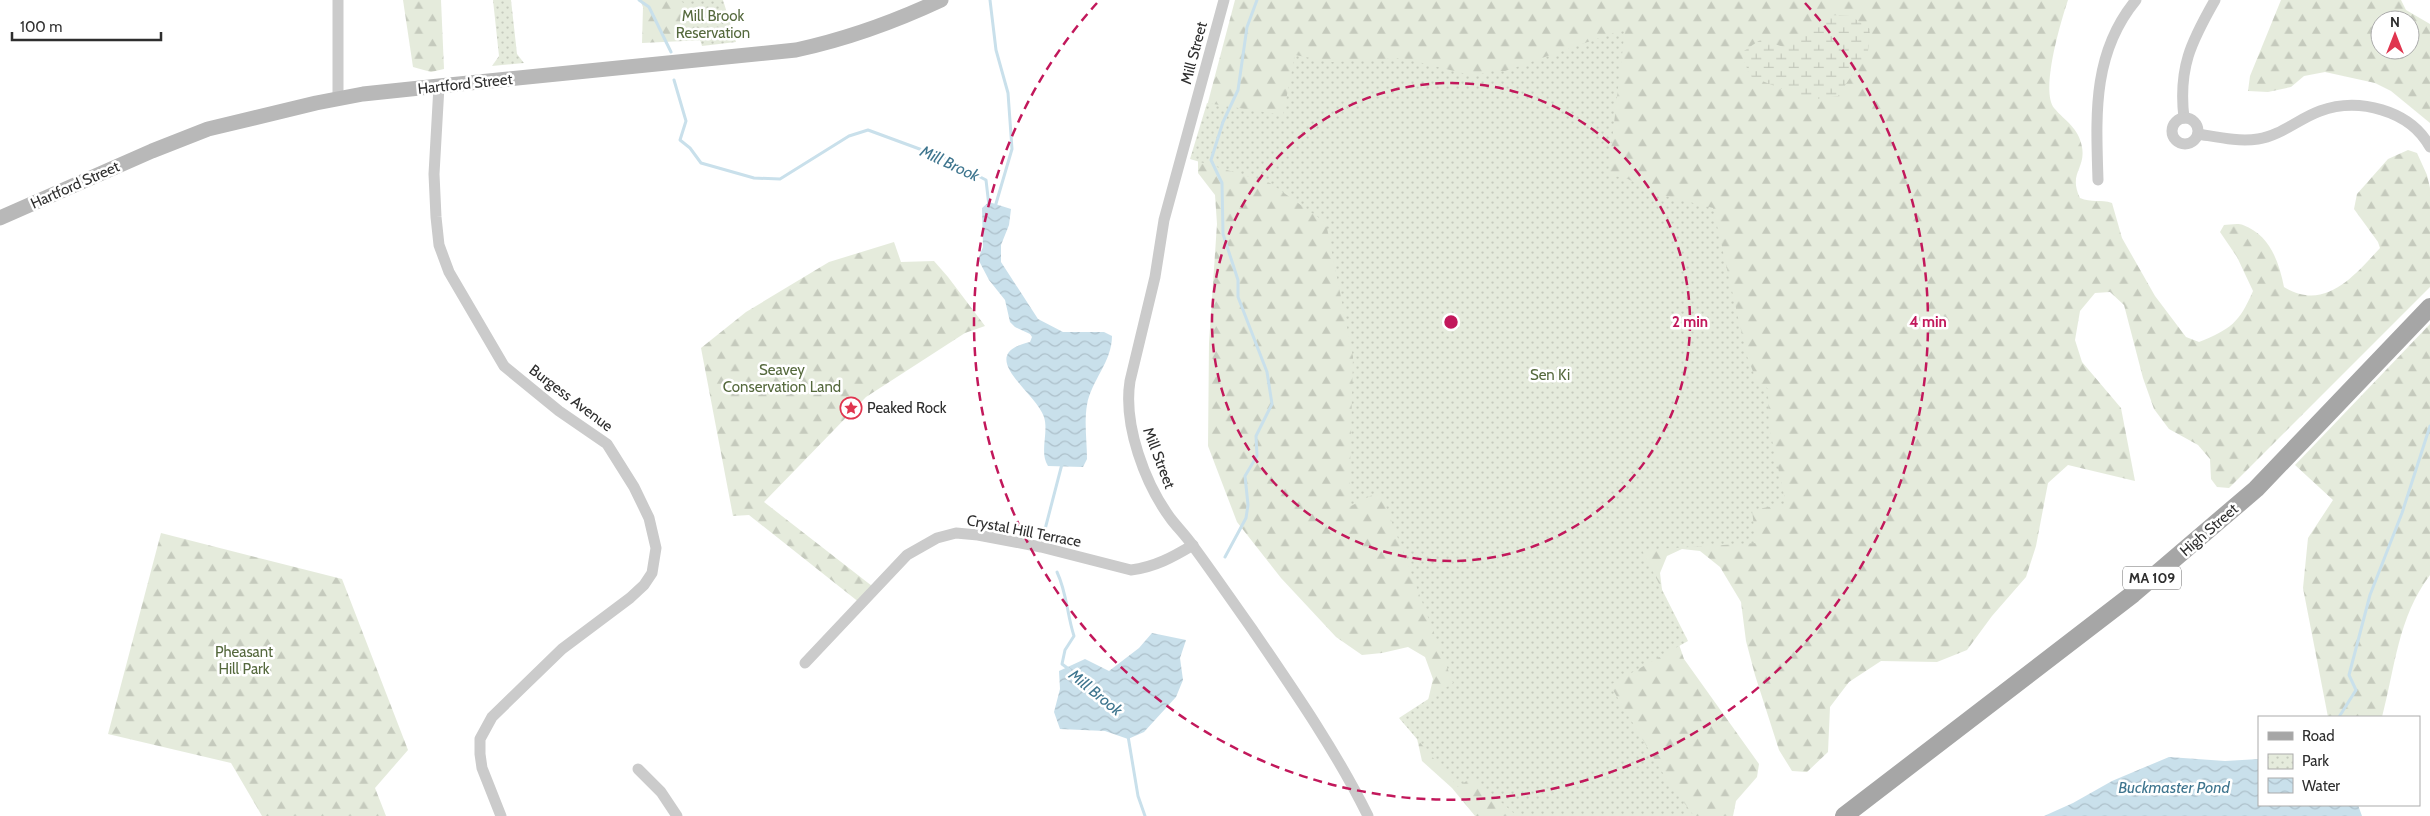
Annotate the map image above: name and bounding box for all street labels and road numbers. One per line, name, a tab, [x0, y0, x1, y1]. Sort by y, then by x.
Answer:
street label: Mill Street	[1177, 20, 1211, 86]
street label: Hartford Street	[417, 70, 513, 98]
street label: Hartford Street	[28, 157, 122, 213]
street label: Burgess Avenue	[526, 361, 617, 435]
street label: Mill Street	[1139, 425, 1179, 491]
street label: High Street	[2176, 500, 2242, 560]
street label: Crystal Hill Terrace	[965, 511, 1083, 551]
road number: MA 109	[2123, 566, 2181, 590]

